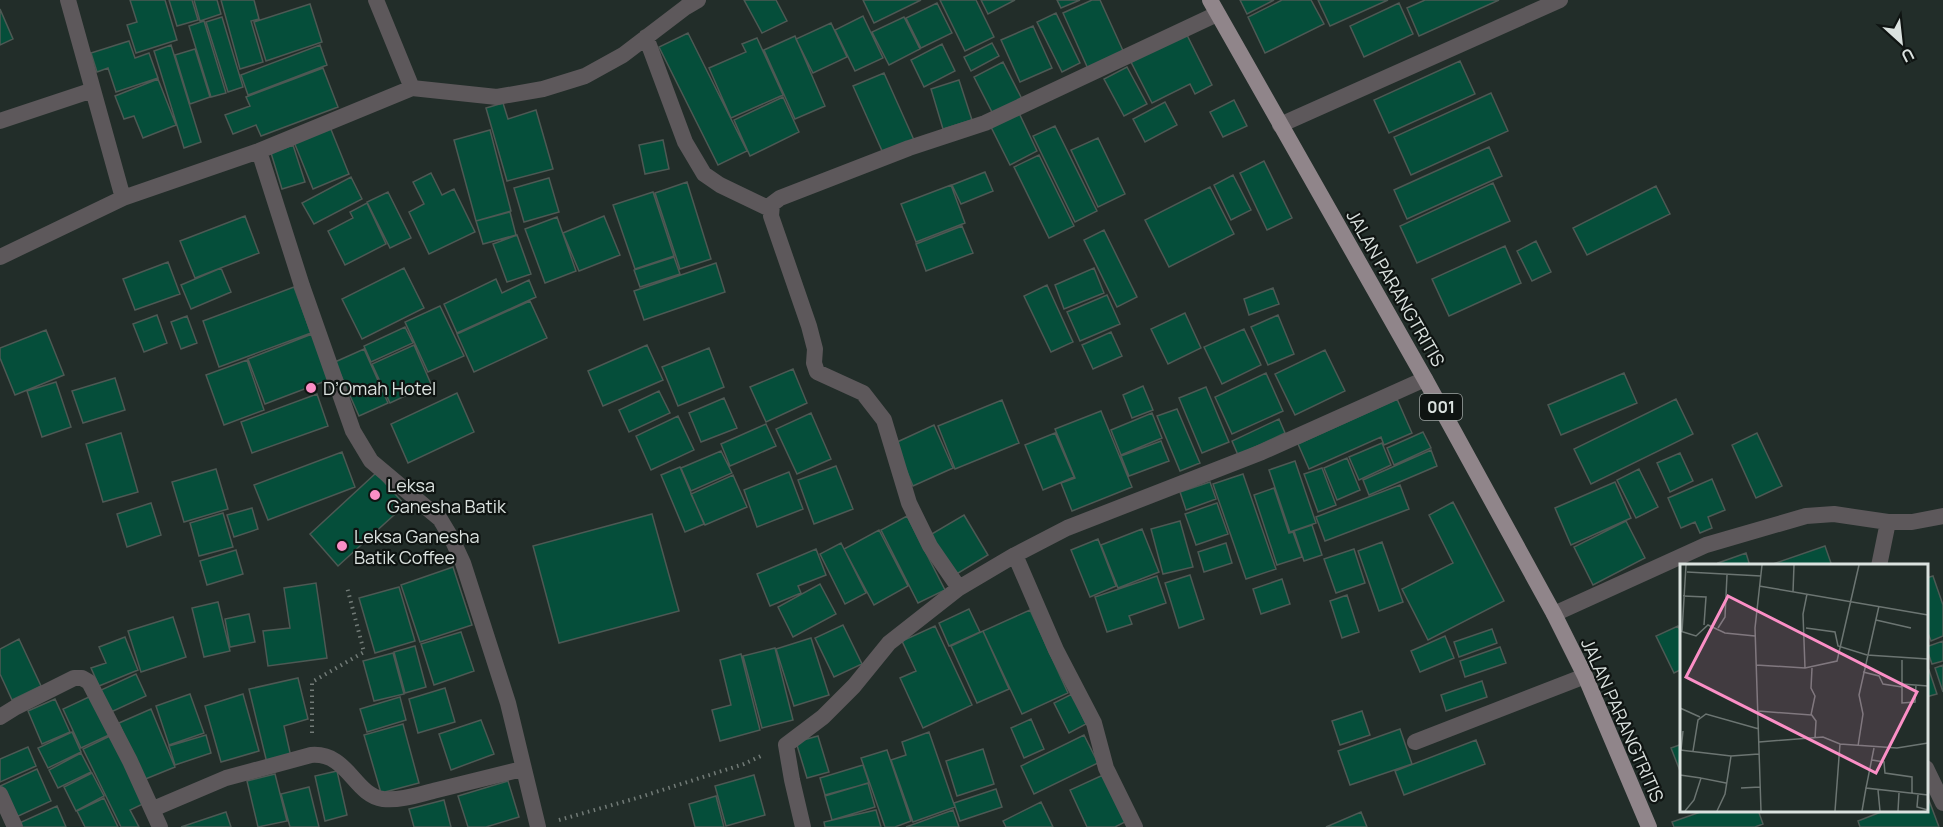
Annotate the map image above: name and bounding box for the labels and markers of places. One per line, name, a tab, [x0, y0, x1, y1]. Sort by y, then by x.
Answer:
place label: D’Omah Hotel	[323, 376, 436, 400]
marker: D’Omah Hotel	[304, 381, 318, 395]
place label: Leksa Ganesha Batik	[387, 473, 507, 518]
marker: Leksa Ganesha Batik	[368, 488, 382, 502]
place label: Leksa Ganesha Batik Coffee	[354, 524, 480, 569]
marker: Leksa Ganesha Batik Coffee	[335, 539, 349, 553]

